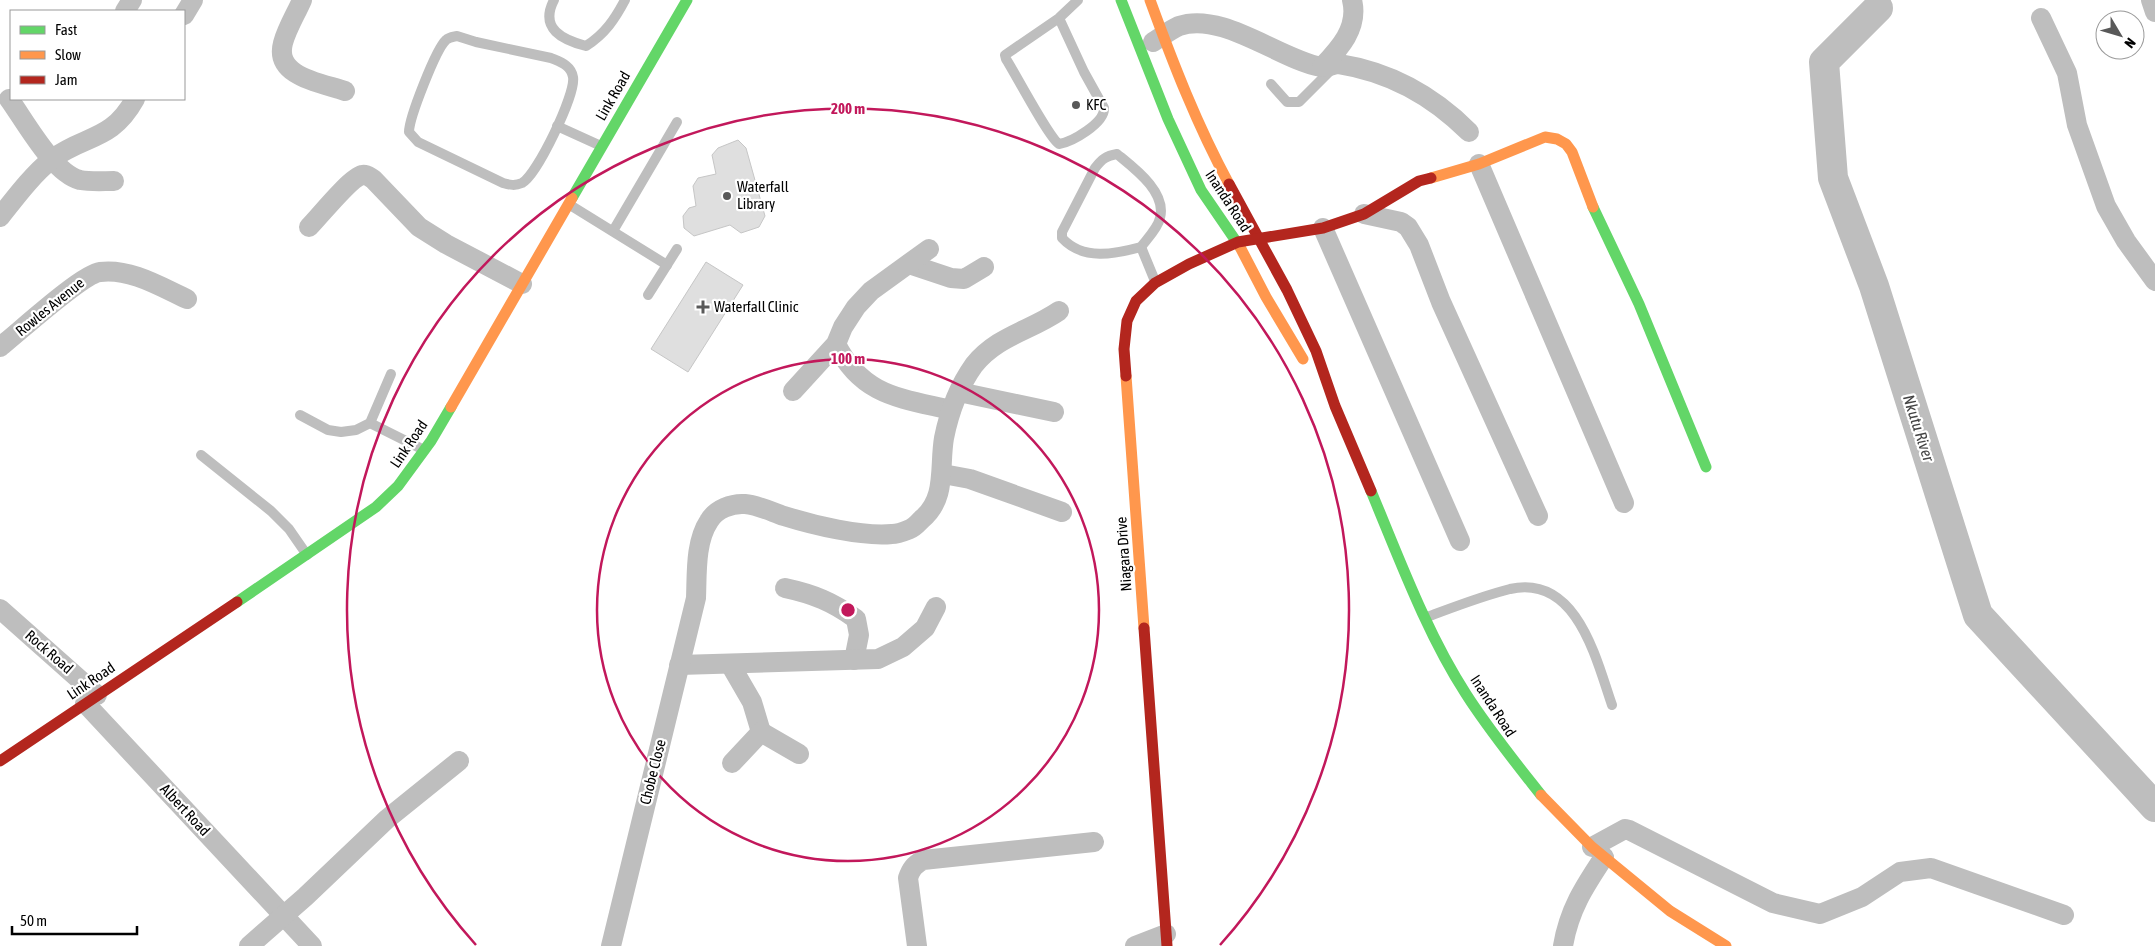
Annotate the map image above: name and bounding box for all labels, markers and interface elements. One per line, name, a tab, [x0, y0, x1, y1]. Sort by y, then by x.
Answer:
legend	[10, 10, 185, 100]
north arrow	[2095, 10, 2145, 60]
text: Fast	[55, 21, 77, 38]
text: N	[2121, 35, 2139, 51]
text: Slow	[55, 46, 81, 63]
street label: Link Road	[592, 68, 633, 123]
text: Jam	[55, 71, 78, 88]
place label: KFC	[1086, 96, 1106, 113]
marker: KFC	[1070, 99, 1082, 111]
text: 200 m	[831, 100, 865, 117]
street label: Inanda Road	[1202, 167, 1255, 235]
place label: Waterfall Library	[737, 178, 789, 212]
marker: Waterfall Library	[721, 190, 733, 202]
street label: Rowles Avenue	[12, 274, 87, 339]
place label: Waterfall Clinic	[714, 298, 799, 315]
marker: Waterfall Clinic	[696, 300, 710, 314]
text: 100 m	[831, 350, 865, 367]
water label: Nkutu River	[1900, 392, 1939, 465]
street label: Link Road	[386, 417, 431, 471]
street label: Niagara Drive	[1112, 516, 1135, 592]
centre of rings	[839, 601, 857, 619]
street label: Rock Road	[22, 626, 77, 677]
street label: Link Road	[64, 658, 118, 703]
street label: Inanda Road	[1467, 672, 1520, 740]
street label: Chobe Close	[636, 737, 669, 806]
street label: Albert Road	[157, 780, 214, 839]
scale bar	[12, 904, 138, 936]
text: 50 m	[20, 912, 47, 929]

